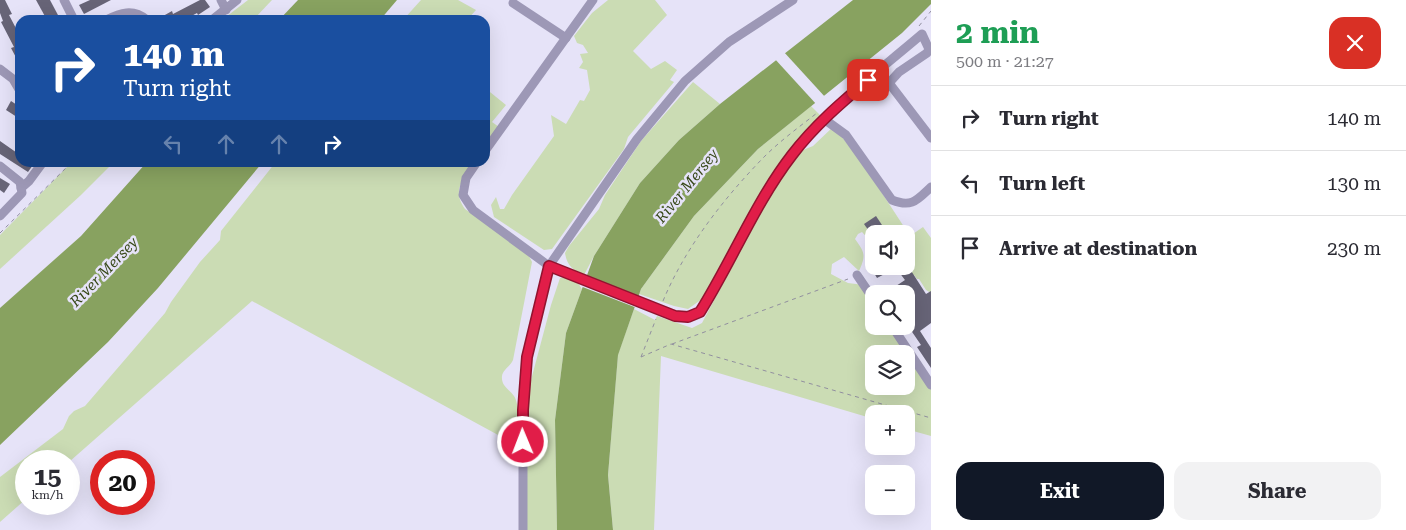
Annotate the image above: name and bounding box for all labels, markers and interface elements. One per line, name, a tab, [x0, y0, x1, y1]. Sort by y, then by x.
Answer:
text: 2 min	[956, 15, 1039, 50]
button: close	[1329, 17, 1381, 69]
text: 140 m	[123, 34, 224, 75]
icon: right	[40, 35, 105, 100]
text: 500 m · 21:27	[956, 52, 1054, 71]
pin	[847, 59, 889, 101]
icon: arrive	[854, 66, 882, 94]
text: Turn right	[123, 76, 231, 101]
icon: right	[956, 104, 984, 132]
text: Turn right	[999, 107, 1099, 130]
text: 140 m	[1327, 107, 1381, 130]
icon: left	[159, 130, 187, 158]
icon: ahead	[212, 130, 240, 158]
icon: ahead	[265, 130, 293, 158]
icon: right	[318, 130, 346, 158]
water label: River Mersey	[651, 145, 722, 227]
icon: left	[956, 169, 984, 197]
text: Turn left	[999, 172, 1085, 195]
text: 130 m	[1327, 172, 1381, 195]
map controls	[865, 225, 915, 515]
button: sound	[865, 225, 915, 275]
water label: River Mersey	[66, 233, 142, 311]
icon: arrive	[956, 234, 984, 262]
text: Arrive at destination	[999, 237, 1197, 260]
text: 230 m	[1327, 237, 1381, 260]
button: search	[865, 285, 915, 335]
button: layers	[865, 345, 915, 395]
button: +	[865, 405, 915, 455]
position arrow	[496, 415, 548, 467]
speed limit sign: 20	[90, 450, 155, 515]
text: 15	[33, 462, 62, 491]
button: Exit	[956, 462, 1164, 520]
button: Share	[1174, 462, 1381, 520]
button: −	[865, 465, 915, 515]
text: km/h	[31, 488, 64, 502]

